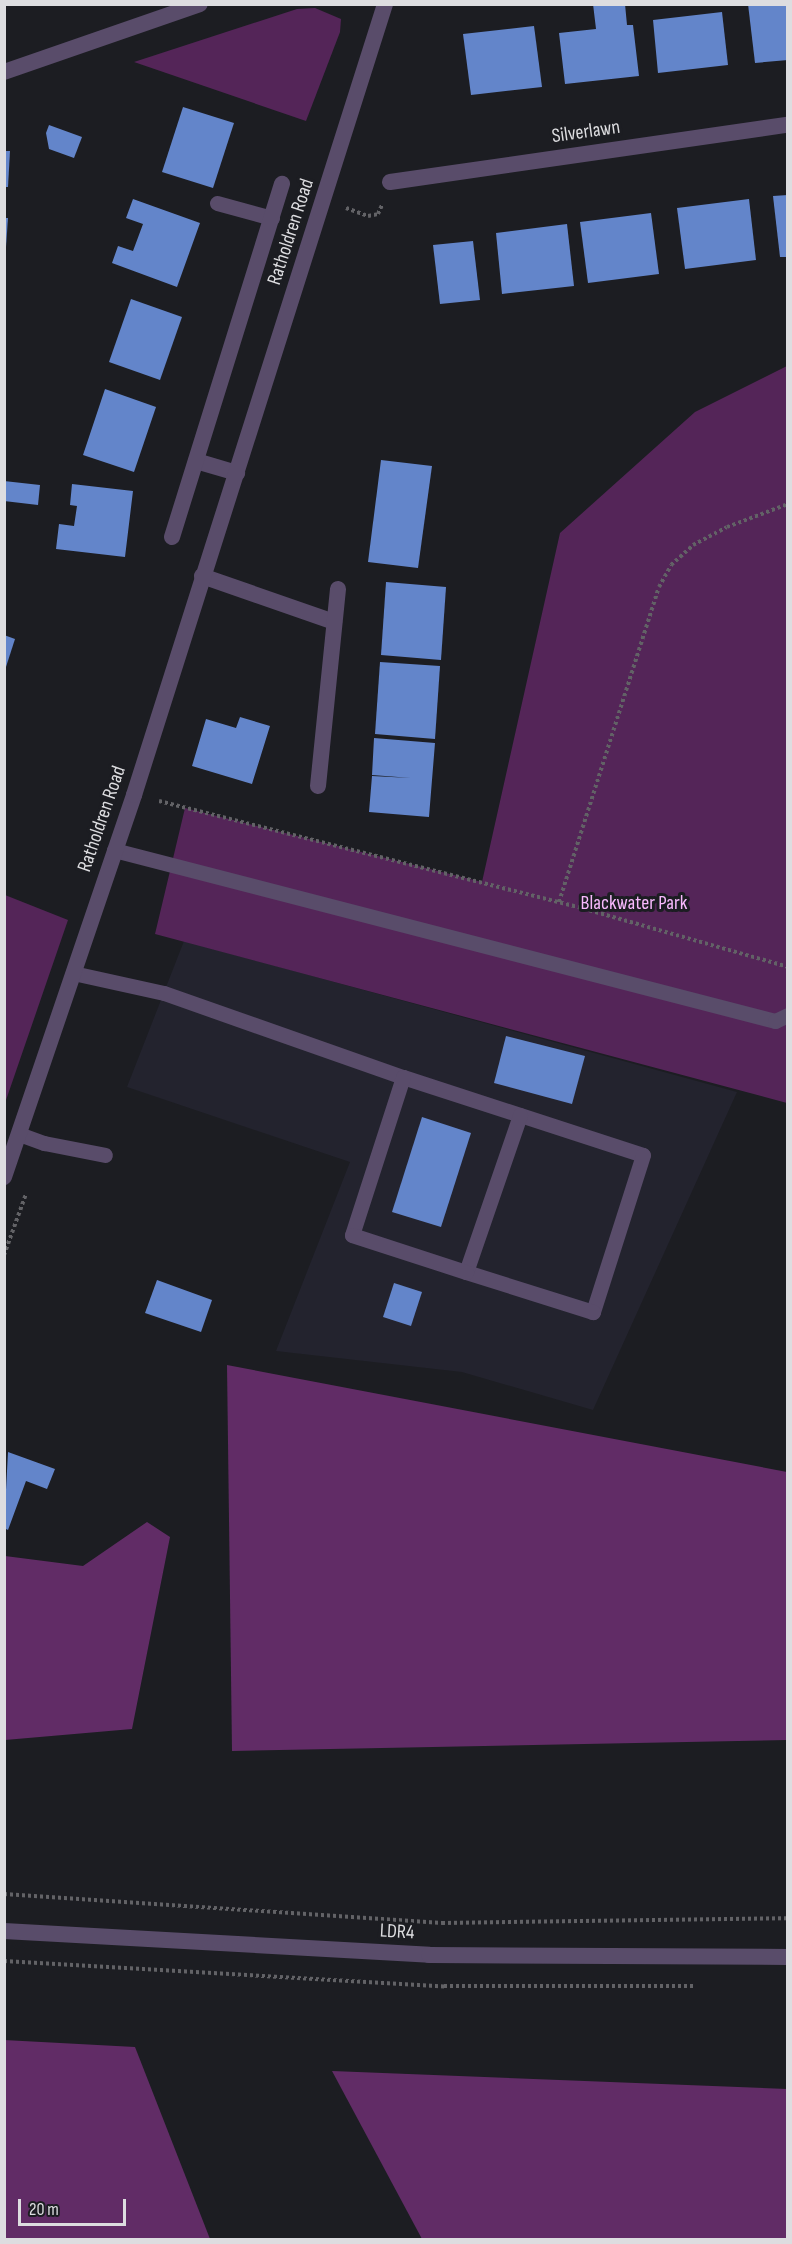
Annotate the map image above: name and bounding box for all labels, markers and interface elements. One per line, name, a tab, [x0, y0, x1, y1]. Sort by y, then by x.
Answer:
street label: Silverlawn	[550, 115, 622, 149]
street label: Ratholdren Road	[263, 176, 319, 288]
street label: Ratholdren Road	[73, 763, 131, 875]
park label: Blackwater Park	[581, 891, 687, 915]
street label: LDR4	[379, 1919, 415, 1945]
scale bar	[21, 2187, 129, 2225]
text: 20 m	[29, 2199, 59, 2220]

